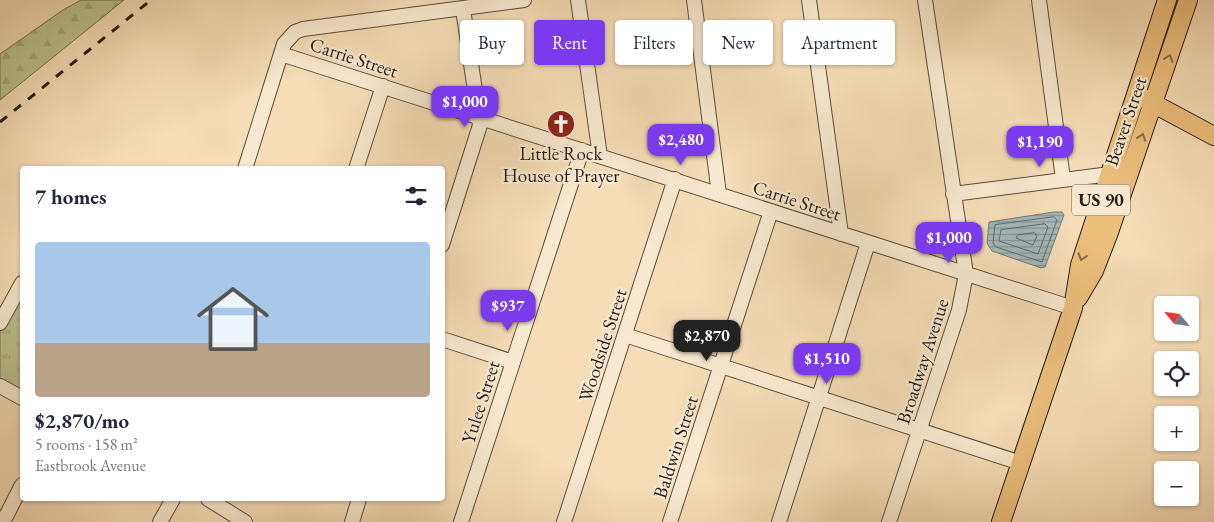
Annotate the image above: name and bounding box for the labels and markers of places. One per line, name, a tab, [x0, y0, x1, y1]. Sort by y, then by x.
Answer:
pin: $1,000	[424, 86, 506, 128]
church icon: Little Rock House of Prayer	[546, 109, 576, 139]
pin: $2,480	[640, 124, 722, 166]
pin: $1,190	[999, 126, 1081, 168]
place label: Little Rock House of Prayer	[502, 141, 620, 188]
pin: $1,000	[908, 222, 990, 264]
pin: $937	[478, 290, 538, 332]
pin: $2,870	[666, 320, 748, 362]
pin: $1,510	[786, 342, 868, 385]

